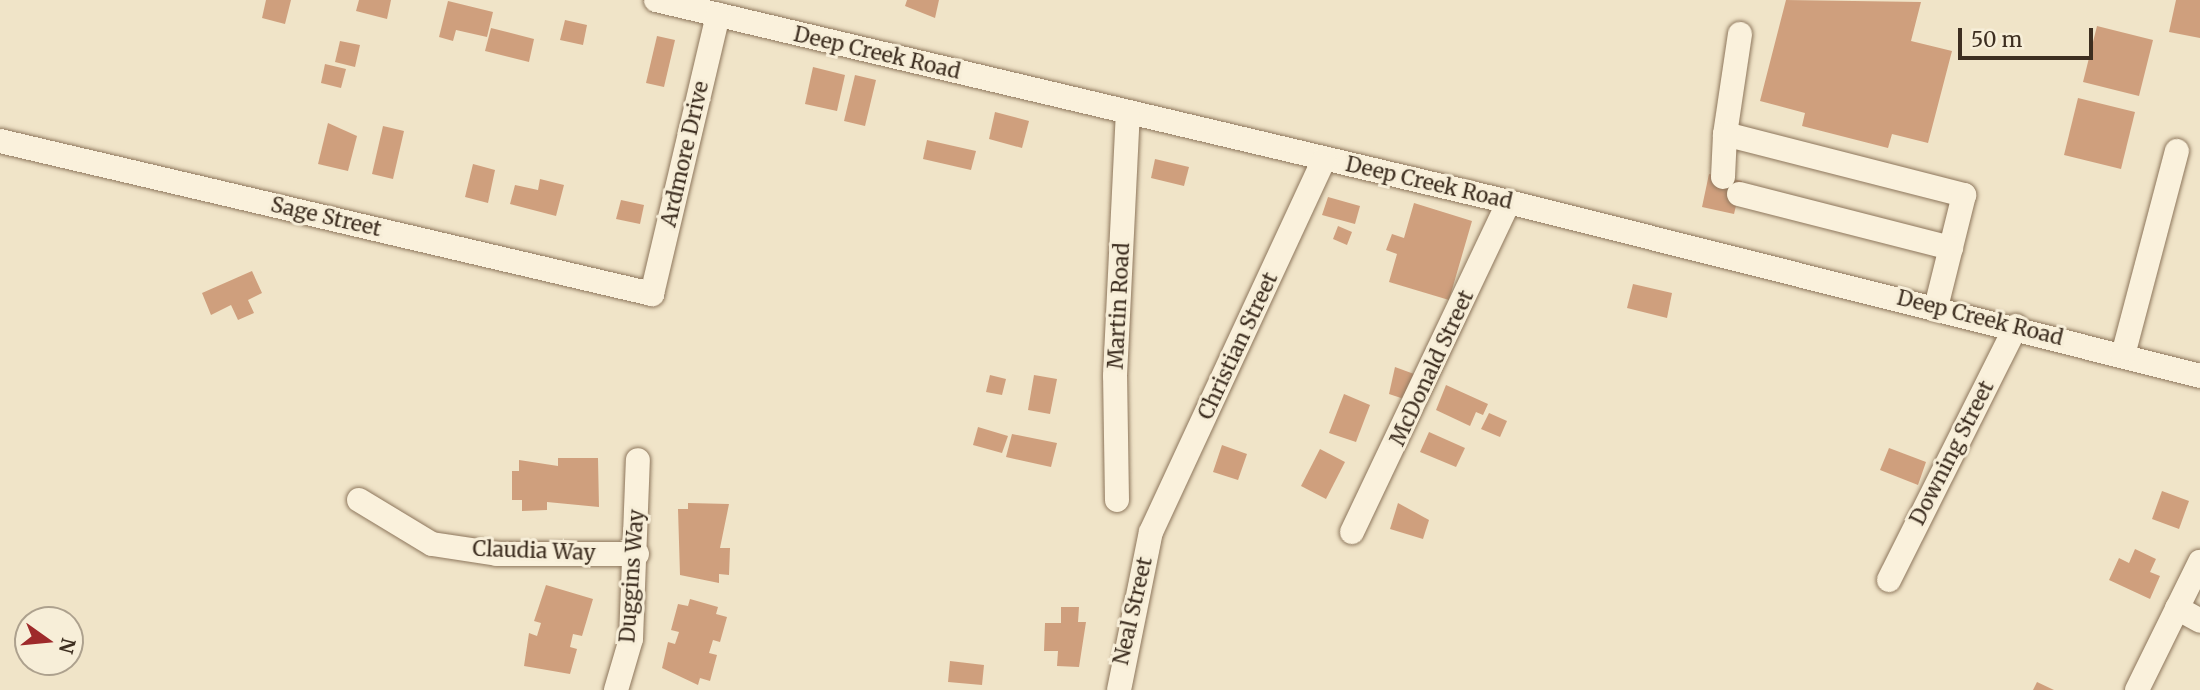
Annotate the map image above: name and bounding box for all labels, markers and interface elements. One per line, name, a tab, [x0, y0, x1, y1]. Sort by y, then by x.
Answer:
scale bar	[1962, 14, 2097, 58]
street label: Deep Creek Road	[791, 22, 963, 84]
text: 50 m	[1971, 26, 2022, 53]
street label: Ardmore Drive	[656, 79, 714, 229]
street label: Deep Creek Road	[1343, 152, 1515, 214]
street label: Sage Street	[268, 192, 384, 242]
street label: Martin Road	[1103, 242, 1135, 370]
street label: Christian Street	[1193, 268, 1283, 424]
street label: Deep Creek Road	[1894, 285, 2066, 351]
street label: McDonald Street	[1385, 286, 1479, 450]
street label: Downing Street	[1905, 377, 1999, 529]
street label: Duggins Way	[615, 508, 649, 644]
street label: Claudia Way	[472, 536, 596, 566]
street label: Neal Street	[1108, 555, 1158, 667]
north arrow	[14, 606, 84, 676]
text: N	[54, 636, 81, 656]

